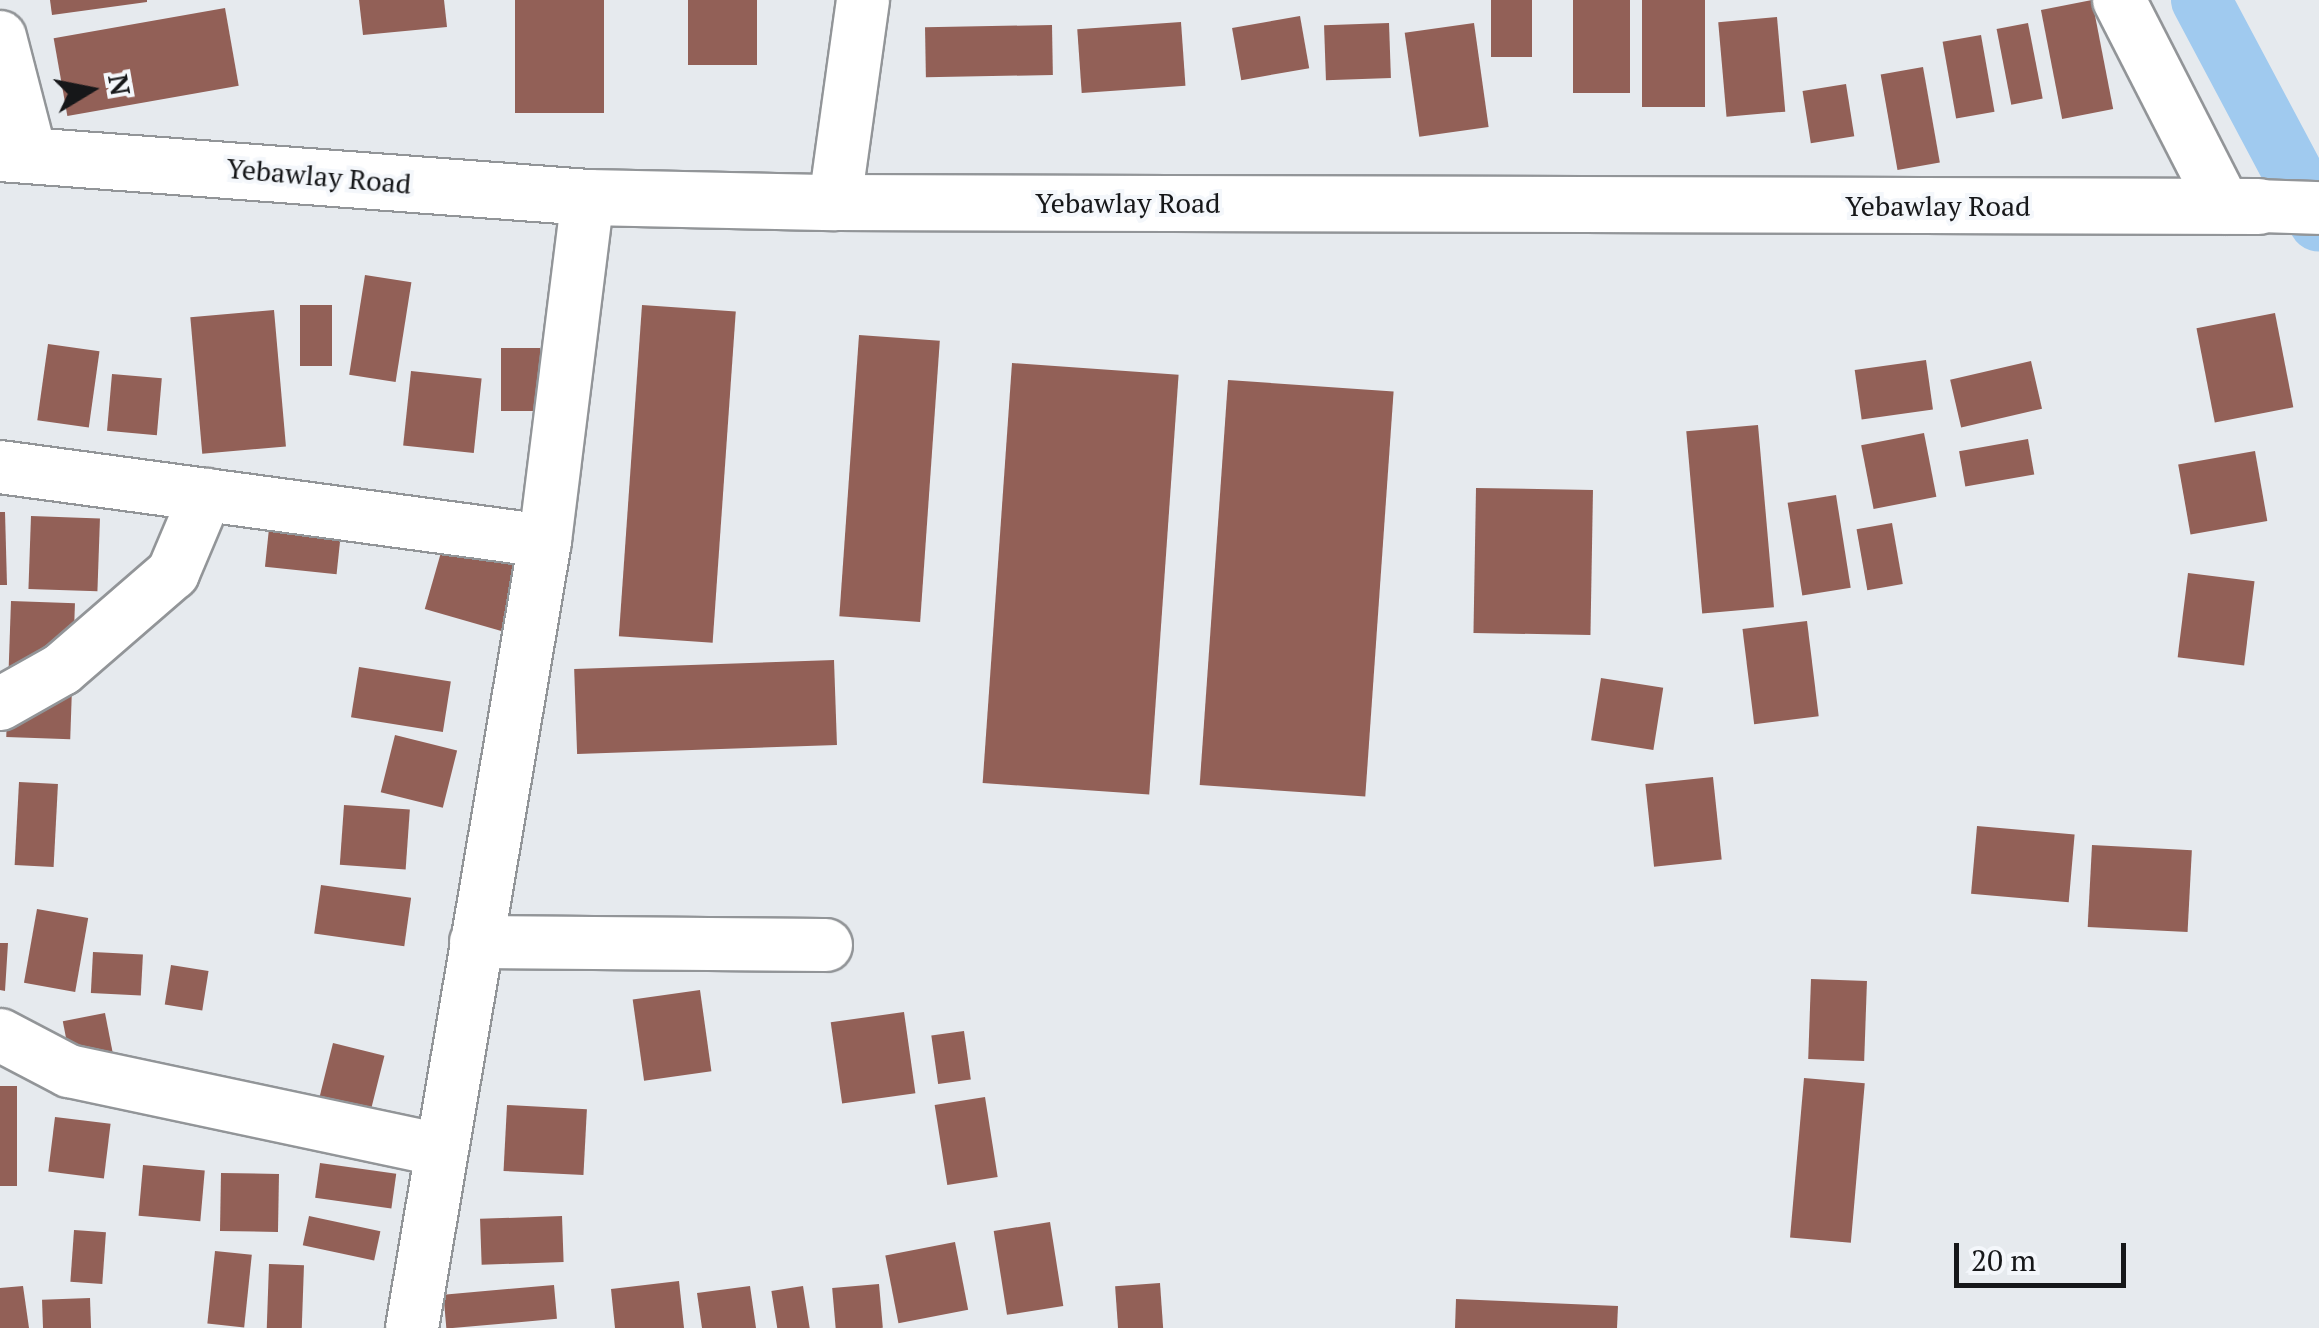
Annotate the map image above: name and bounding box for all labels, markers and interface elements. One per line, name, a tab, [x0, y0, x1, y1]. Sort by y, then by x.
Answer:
north arrow	[40, 40, 140, 140]
text: N	[100, 71, 140, 98]
street label: Yebawlay Road	[225, 151, 413, 201]
street label: Yebawlay Road	[1035, 186, 1221, 220]
street label: Yebawlay Road	[1845, 189, 2031, 223]
scale bar	[1959, 1223, 2132, 1285]
text: 20 m	[1971, 1240, 2036, 1280]

